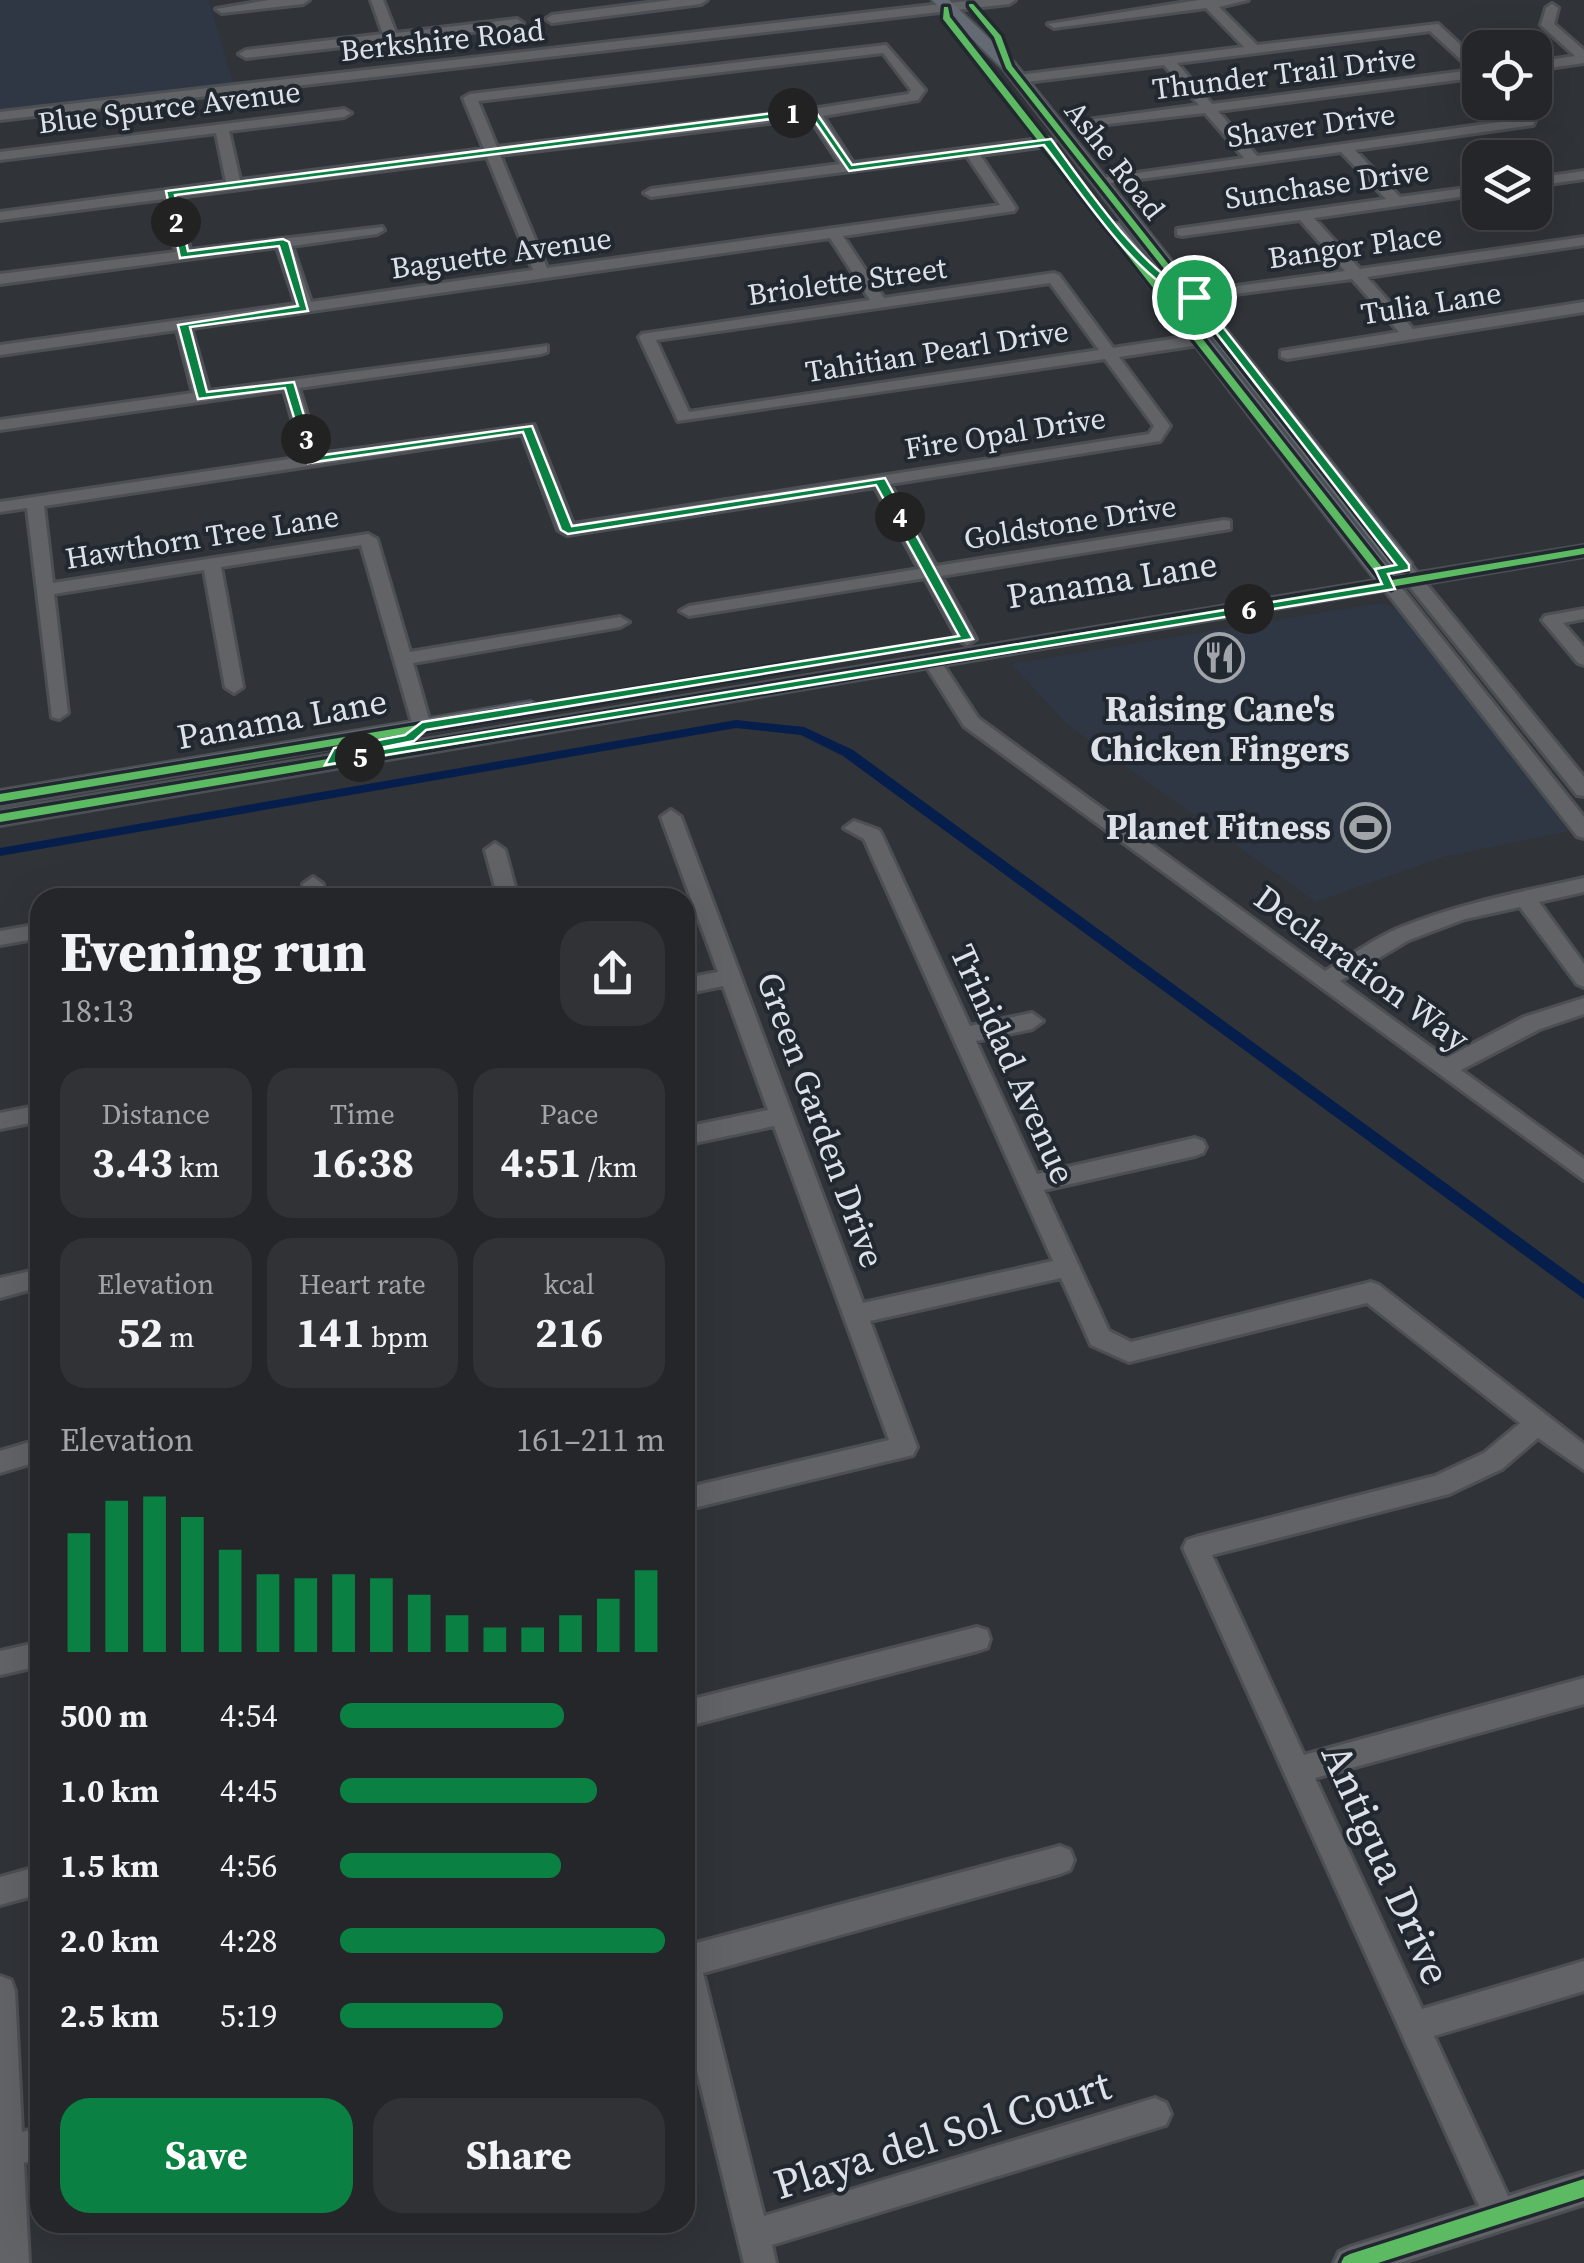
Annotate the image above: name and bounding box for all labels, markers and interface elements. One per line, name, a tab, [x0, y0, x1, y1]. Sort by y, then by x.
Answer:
street label: Berkshire Road	[338, 9, 546, 71]
map controls	[1462, 30, 1552, 230]
button: locate	[1462, 30, 1552, 120]
street label: Thunder Trail Drive	[1150, 36, 1418, 110]
street label: Blue Spurce Avenue	[35, 71, 303, 143]
pin: 1	[768, 88, 818, 138]
street label: Ashe Road	[1055, 92, 1175, 228]
street label: Shaver Drive	[1224, 93, 1398, 157]
text: 1	[785, 94, 801, 132]
button: layers	[1462, 140, 1552, 230]
street label: Sunchase Drive	[1222, 149, 1432, 219]
pin: 2	[151, 197, 201, 247]
text: 2	[168, 203, 184, 241]
street label: Bangor Place	[1265, 214, 1445, 278]
street label: Baguette Avenue	[388, 217, 614, 289]
street label: Briolette Street	[745, 247, 949, 315]
pin	[1152, 255, 1237, 340]
icon: arrive	[1167, 270, 1222, 325]
street label: Tulia Lane	[1358, 272, 1504, 334]
street label: Tahitian Pearl Drive	[802, 310, 1072, 392]
street label: Fire Opal Drive	[902, 397, 1108, 469]
pin: 3	[281, 414, 331, 464]
text: 3	[298, 420, 314, 458]
street label: Goldstone Drive	[961, 485, 1179, 559]
pin: 4	[875, 492, 925, 542]
street label: Hawthorn Tree Lane	[62, 495, 342, 579]
text: 4	[892, 498, 908, 536]
street label: Panama Lane	[1003, 540, 1221, 620]
pin: 6	[1224, 584, 1274, 634]
text: 6	[1241, 590, 1257, 628]
restaurant icon: Raising Cane's Chicken Fingers	[1194, 631, 1246, 683]
street label: Panama Lane	[173, 677, 391, 761]
place label: Raising Cane's Chicken Fingers	[1090, 685, 1350, 773]
pin: 5	[335, 732, 385, 782]
text: 5	[352, 738, 368, 776]
sports icon: Planet Fitness	[1340, 801, 1392, 853]
place label: Planet Fitness	[1106, 803, 1331, 851]
street label: Declaration Way	[1245, 874, 1479, 1062]
text: Evening run	[60, 914, 367, 989]
button: share	[560, 921, 665, 1026]
street label: Trinidad Avenue	[939, 937, 1087, 1191]
street label: Green Garden Drive	[745, 966, 897, 1274]
text: 18:13	[60, 989, 134, 1033]
text: Distance	[102, 1095, 210, 1133]
text: Time	[330, 1095, 395, 1133]
text: Pace	[540, 1095, 599, 1133]
text: 3.43	[92, 1133, 173, 1191]
text: 16:38	[311, 1133, 414, 1191]
text: 4:51	[501, 1133, 581, 1191]
text: km	[173, 1148, 220, 1186]
text: /km	[581, 1148, 638, 1186]
text: Elevation	[97, 1265, 214, 1303]
text: Heart rate	[299, 1265, 426, 1303]
text: kcal	[544, 1265, 595, 1303]
text: 52	[117, 1303, 163, 1361]
text: 141	[296, 1303, 365, 1361]
text: 216	[535, 1303, 603, 1361]
text: m	[163, 1318, 194, 1356]
text: bpm	[365, 1318, 429, 1356]
text: Elevation	[60, 1418, 194, 1462]
text: 161–211 m	[516, 1418, 665, 1462]
text: 500 m	[60, 1694, 148, 1738]
text: 4:54	[220, 1694, 278, 1738]
street label: Antigua Drive	[1308, 1734, 1466, 1994]
text: 1.0 km	[60, 1769, 159, 1813]
text: 4:45	[220, 1769, 278, 1813]
text: 1.5 km	[60, 1844, 159, 1888]
text: 4:56	[220, 1844, 278, 1888]
text: 2.0 km	[60, 1919, 159, 1963]
text: 4:28	[220, 1919, 278, 1963]
text: 2.5 km	[60, 1994, 159, 2038]
text: 5:19	[220, 1994, 278, 2038]
street label: Playa del Sol Court	[767, 2055, 1118, 2213]
button: Save	[60, 2098, 353, 2213]
button: Share	[373, 2098, 665, 2213]

